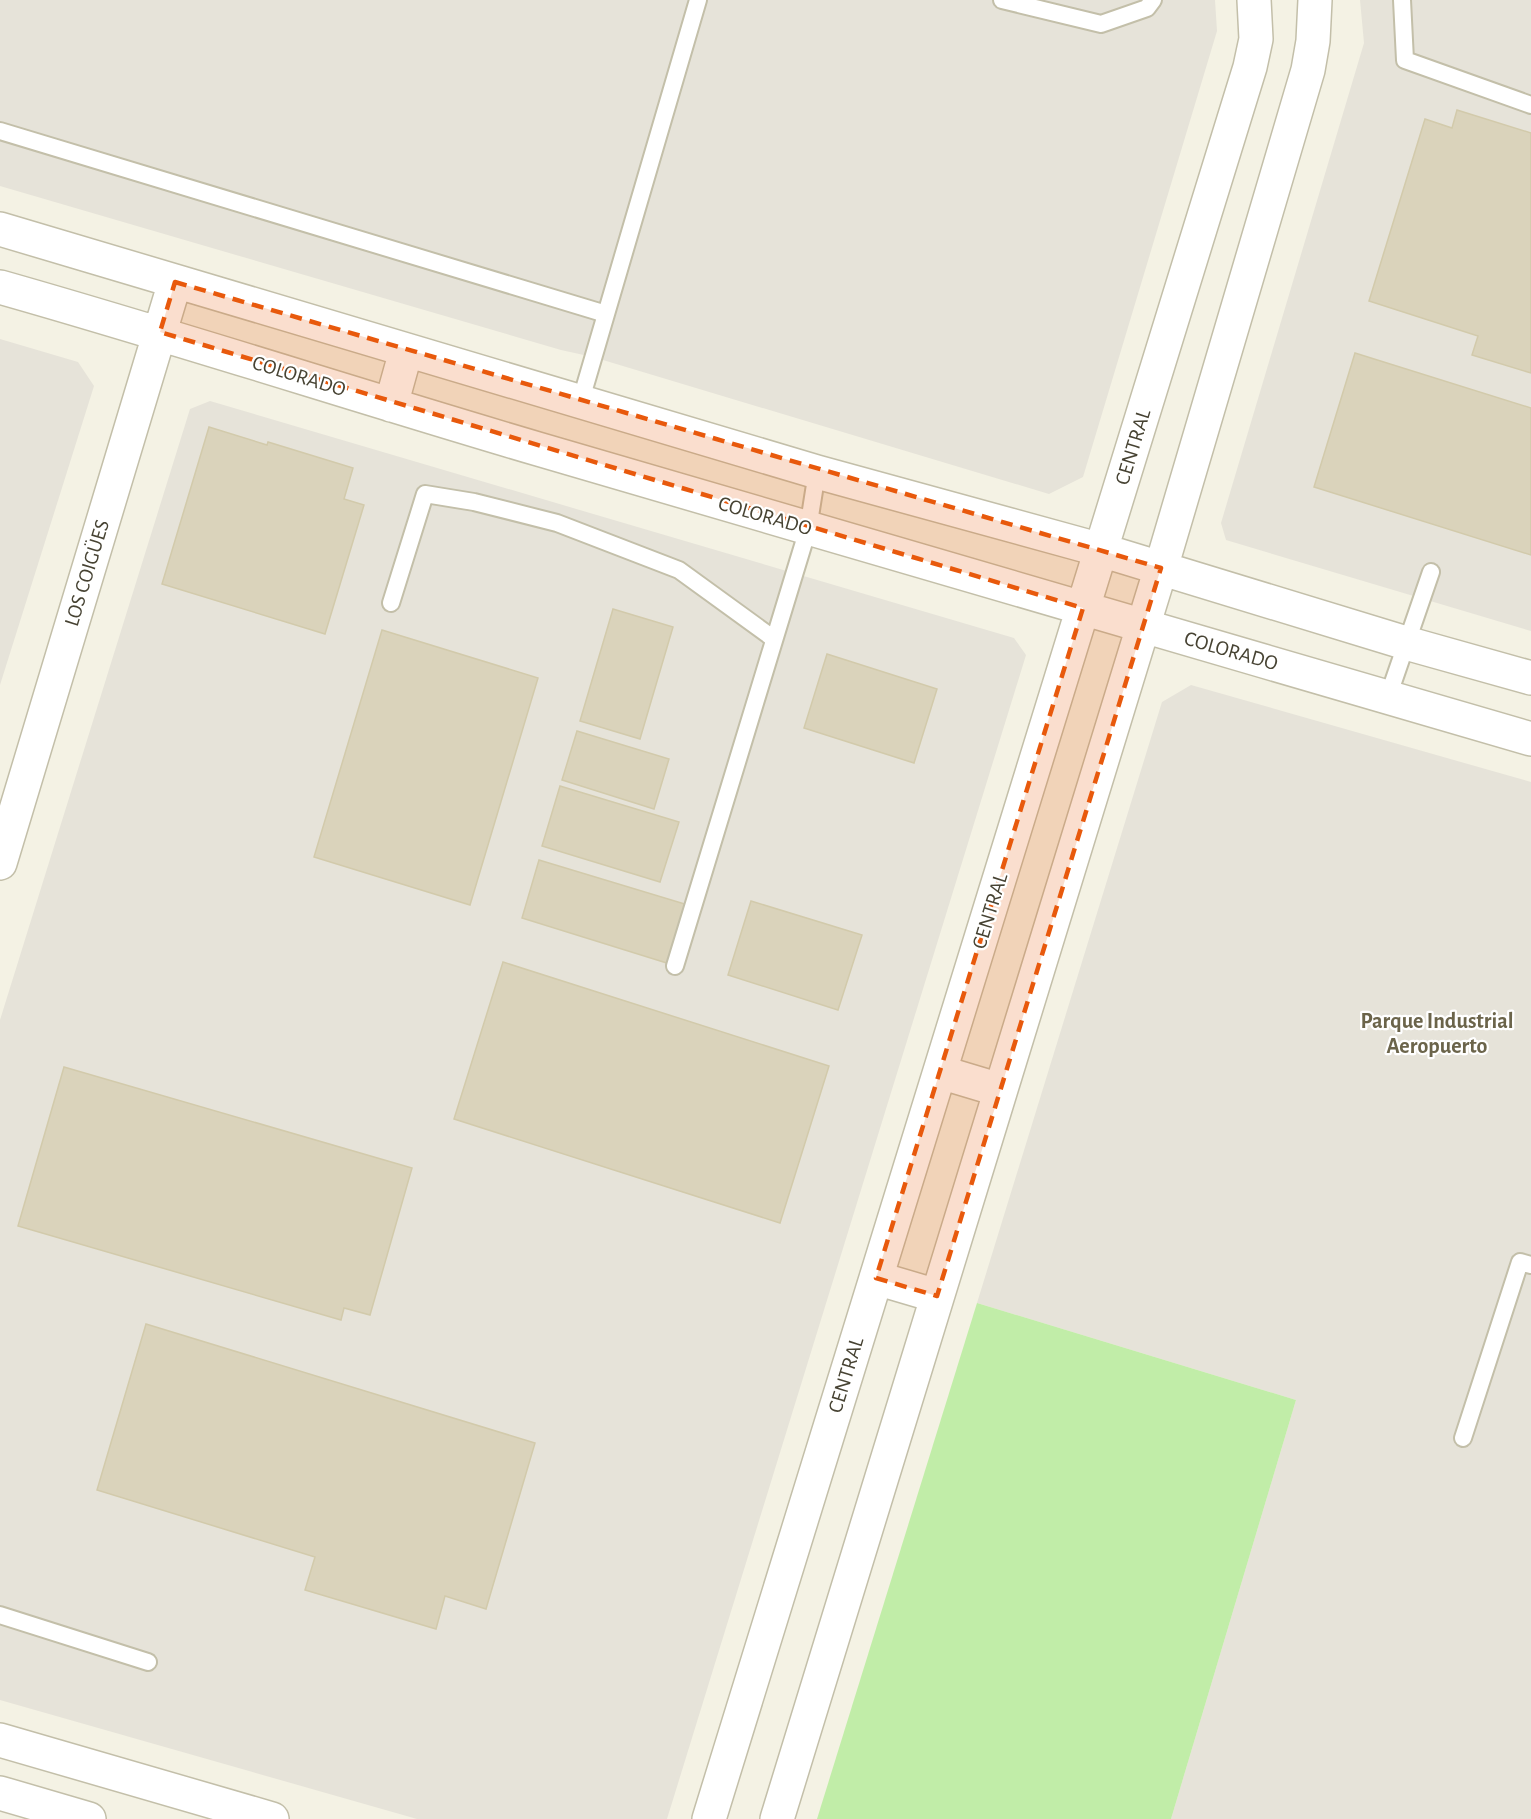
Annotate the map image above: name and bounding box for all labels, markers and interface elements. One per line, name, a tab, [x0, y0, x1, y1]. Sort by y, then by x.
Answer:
street label: COLORADO	[250, 352, 348, 400]
street label: CENTRAL	[1112, 406, 1155, 487]
street label: COLORADO	[716, 493, 814, 539]
street label: LOS COIGÜES	[60, 517, 113, 629]
street label: COLORADO	[1182, 628, 1280, 674]
street label: CENTRAL	[969, 870, 1012, 951]
district label: Parque Industrial Aeropuerto	[1360, 1010, 1514, 1057]
street label: CENTRAL	[825, 1334, 868, 1415]

